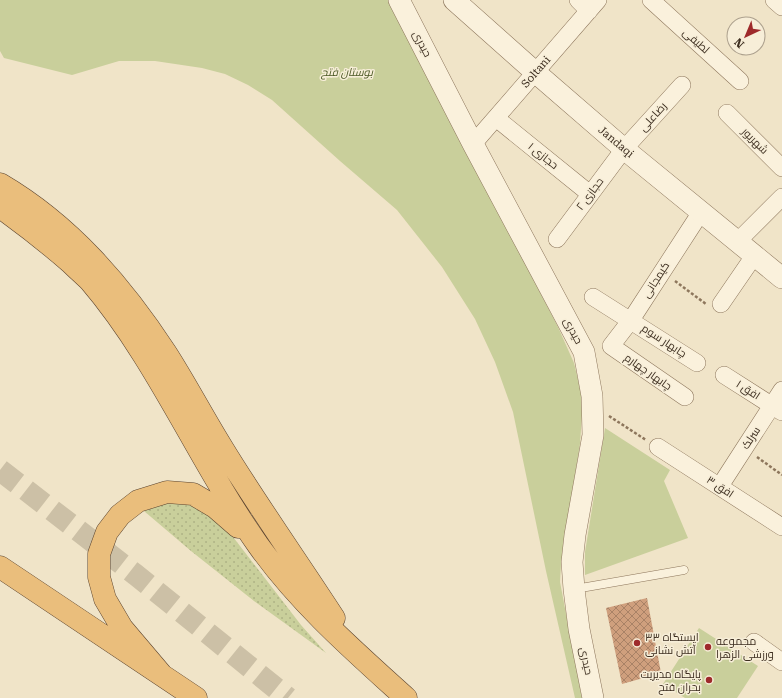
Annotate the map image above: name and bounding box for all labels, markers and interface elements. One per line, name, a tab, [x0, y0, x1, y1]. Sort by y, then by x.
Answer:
north arrow	[726, 16, 766, 56]
street label: لطیفی	[680, 26, 712, 56]
street label: حیدری	[410, 29, 434, 59]
text: N	[731, 35, 747, 50]
street label: Soltani	[519, 53, 554, 91]
park label: بوستان فتح	[320, 66, 374, 80]
street label: رضاعلی	[637, 100, 670, 134]
street label: Jandaqi	[596, 123, 637, 161]
street label: شهریور	[738, 124, 771, 157]
street label: حجازی ۱	[525, 140, 561, 172]
street label: حجازی ۲	[574, 175, 606, 213]
street label: کیمجانی	[640, 260, 672, 300]
street label: حیدری	[561, 316, 585, 346]
street label: چابهار سوم	[639, 322, 689, 361]
street label: چابهار چهارم	[621, 351, 674, 394]
street label: افق ۱	[734, 378, 762, 402]
street label: سرلک	[739, 424, 763, 452]
street label: افق ۳	[704, 473, 736, 501]
place label: ایستگاه ۳۳ آتش نشانی	[645, 631, 699, 657]
place label: مجموعه ورزشی الزهرا	[716, 635, 774, 661]
marker: ایستگاه ۳۳ آتش نشانی	[632, 638, 642, 648]
marker: مجموعه ورزشی الزهرا	[703, 642, 713, 652]
street label: حیدری	[577, 646, 595, 676]
place label: پایگاه مدیریت بحران فتح	[641, 668, 701, 695]
marker: پایگاه مدیریت بحران فتح	[704, 675, 714, 685]

